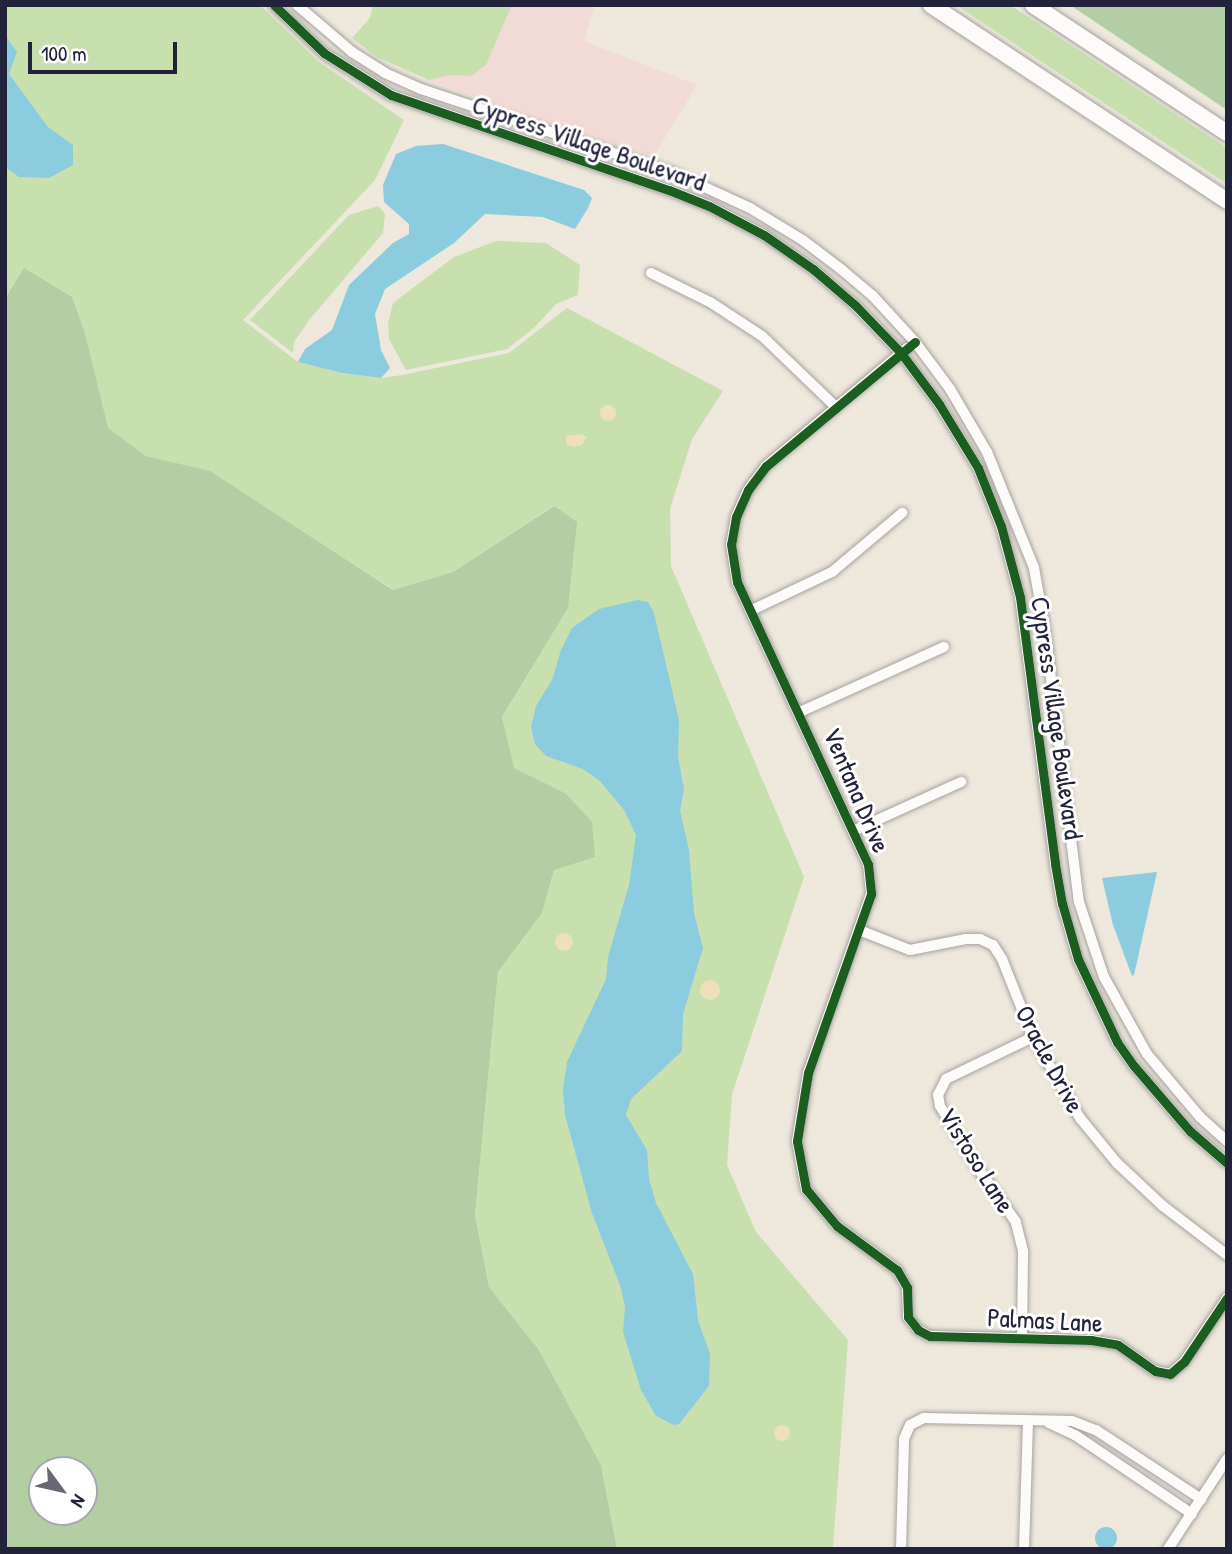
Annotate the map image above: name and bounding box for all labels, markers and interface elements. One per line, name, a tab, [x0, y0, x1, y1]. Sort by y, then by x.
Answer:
scale bar	[32, 28, 180, 72]
text: 100 m	[41, 39, 87, 68]
street label: Cypress Village Boulevard	[468, 88, 710, 198]
street label: Cypress Village Boulevard	[1025, 595, 1089, 841]
street label: Ventana Drive	[817, 723, 897, 857]
street label: Oracle Drive	[1009, 1000, 1091, 1118]
street label: Vistoso Lane	[932, 1102, 1022, 1218]
street label: Palmas Lane	[987, 1301, 1103, 1339]
north arrow	[28, 1456, 98, 1526]
text: N	[65, 1490, 93, 1513]

